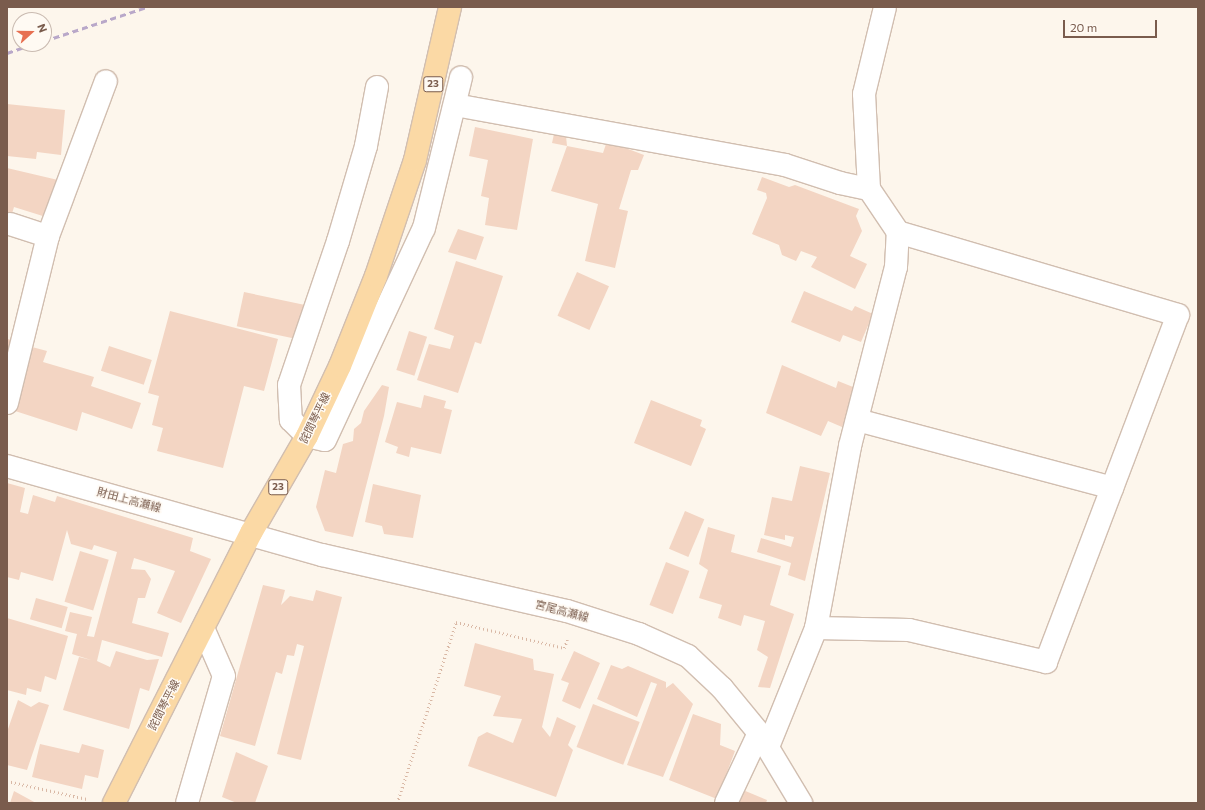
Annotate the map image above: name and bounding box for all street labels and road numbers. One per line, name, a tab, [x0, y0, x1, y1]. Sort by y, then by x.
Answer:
road number: 23	[423, 76, 443, 92]
street label: 詫間琴平線	[297, 390, 333, 446]
road number: 23	[268, 479, 288, 495]
street label: 財田上高瀬線	[95, 485, 163, 515]
street label: 宮尾高瀬線	[534, 598, 590, 624]
street label: 詫間琴平線	[146, 678, 182, 732]

